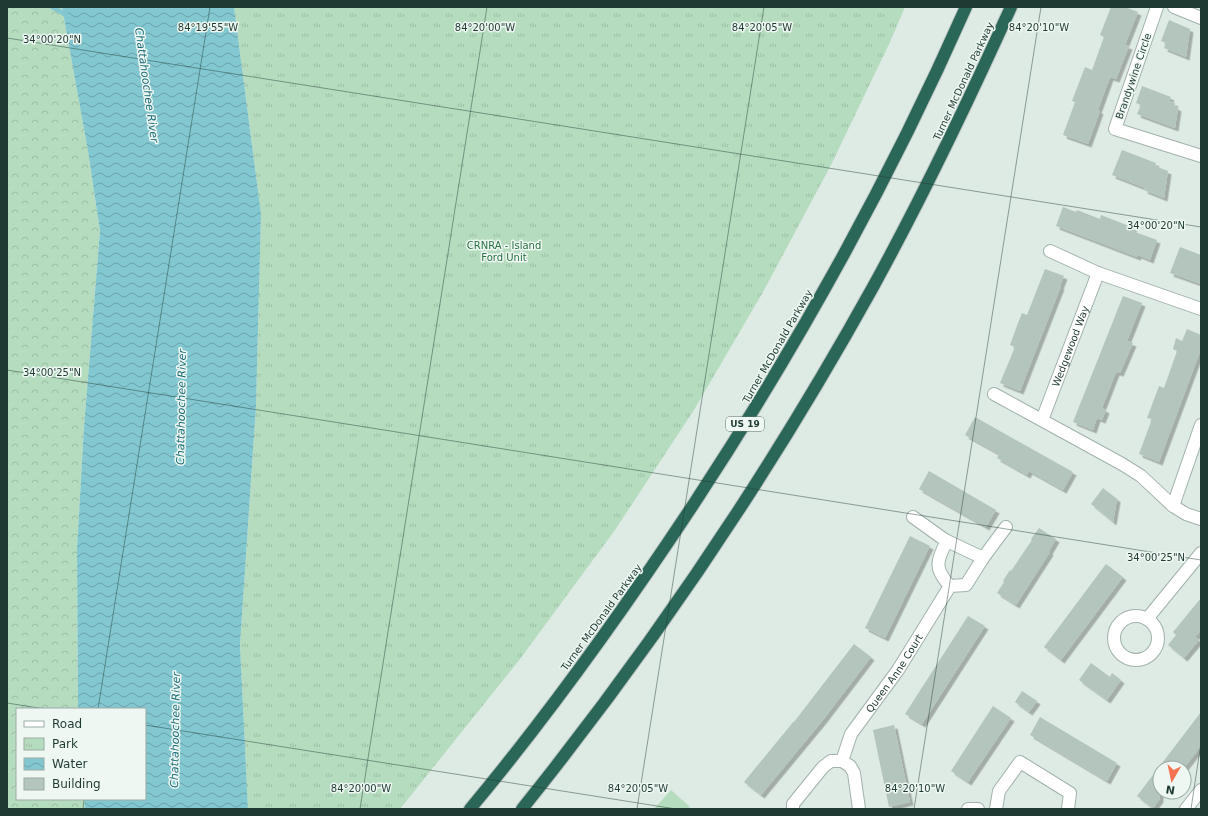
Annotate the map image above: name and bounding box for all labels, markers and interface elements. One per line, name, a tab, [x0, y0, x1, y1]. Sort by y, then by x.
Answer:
street label: Turner McDonald Parkway	[931, 20, 996, 143]
text: 84°19'55"W	[178, 22, 238, 33]
text: 84°20'00"W	[455, 22, 515, 33]
text: 84°20'05"W	[732, 22, 792, 33]
text: 84°20'10"W	[1009, 22, 1069, 33]
water label: Chattahoochee River	[132, 27, 161, 145]
street label: Brandywine Circle	[1114, 32, 1153, 121]
text: 34°00'20"N	[23, 34, 81, 45]
text: 34°00'20"N	[1127, 220, 1185, 231]
park label: CRNRA - Island Ford Unit	[467, 240, 541, 263]
street label: Turner McDonald Parkway	[740, 287, 815, 406]
street label: Wedgewood Way	[1050, 304, 1091, 388]
water label: Chattahoochee River	[174, 348, 189, 465]
text: 34°00'25"N	[23, 367, 81, 378]
road number: US 19	[726, 417, 764, 431]
text: 34°00'25"N	[1127, 552, 1185, 563]
street label: Turner McDonald Parkway	[558, 562, 644, 674]
street label: Queen Anne Court	[864, 632, 925, 715]
water label: Chattahoochee River	[168, 671, 183, 788]
legend	[16, 708, 146, 800]
text: Road	[52, 717, 82, 731]
text: Park	[52, 737, 78, 751]
text: Water	[52, 757, 88, 771]
north arrow	[1152, 760, 1192, 800]
text: Building	[52, 777, 101, 791]
text: N	[1165, 782, 1176, 797]
text: 84°20'00"W	[331, 783, 391, 794]
text: 84°20'05"W	[608, 783, 668, 794]
text: 84°20'10"W	[885, 783, 945, 794]

